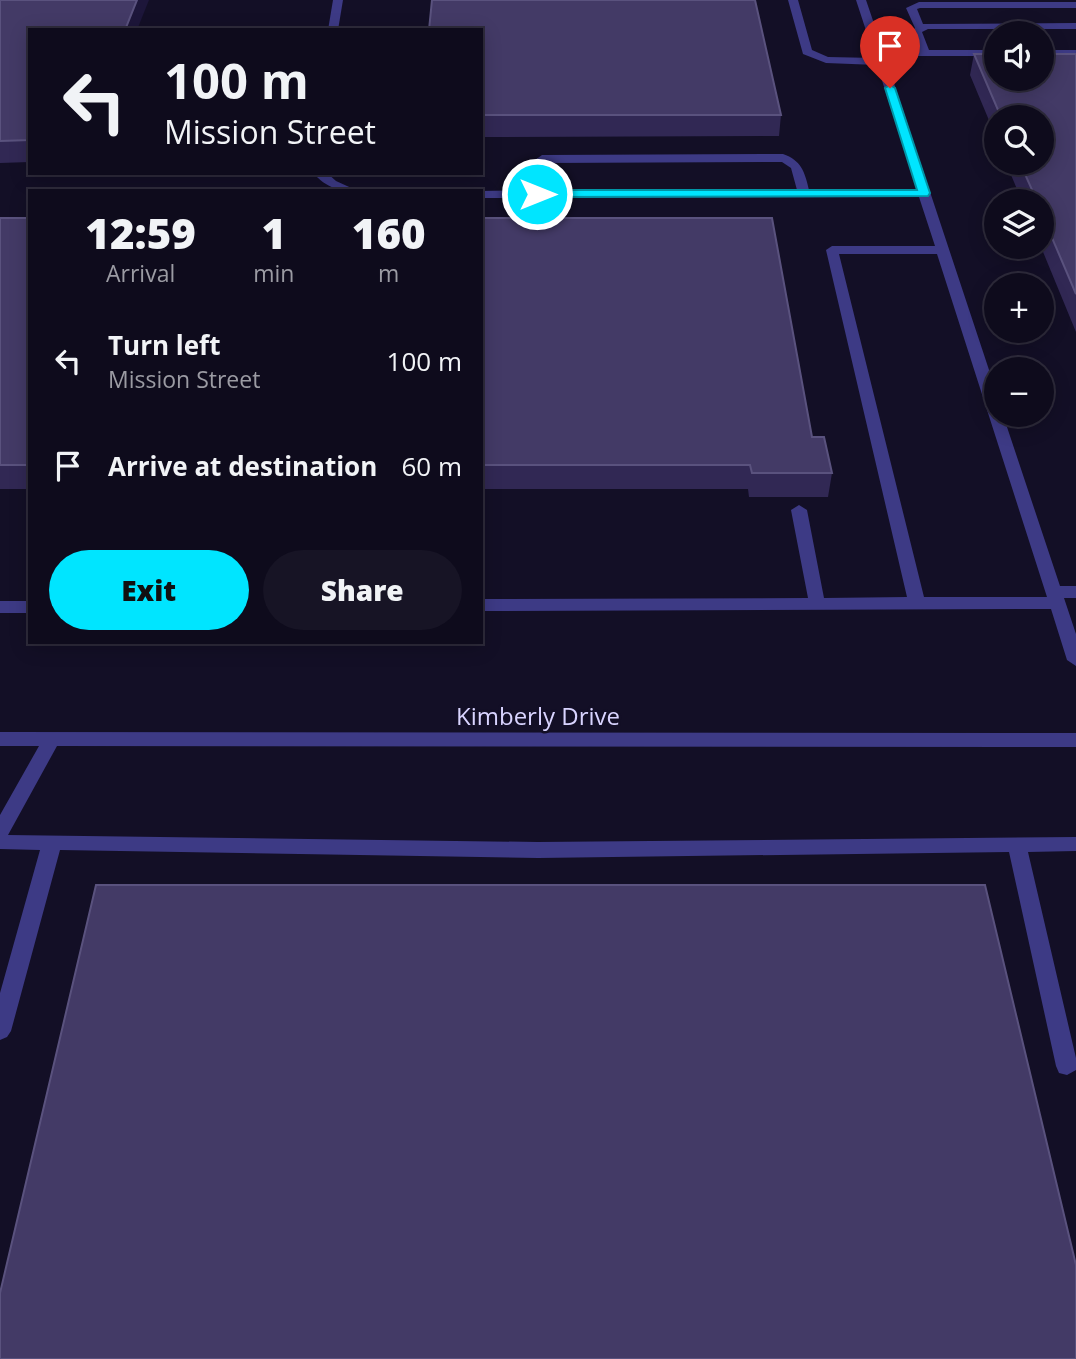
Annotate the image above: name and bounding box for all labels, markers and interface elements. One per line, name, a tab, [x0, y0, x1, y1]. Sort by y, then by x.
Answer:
pin	[860, 16, 920, 88]
map controls	[984, 21, 1054, 427]
button: sound	[984, 21, 1054, 91]
icon: arrive	[871, 27, 909, 65]
text: 100 m	[164, 47, 309, 113]
icon: left	[49, 56, 140, 147]
button: search	[984, 105, 1054, 175]
text: Mission Street	[164, 110, 376, 153]
position arrow	[500, 157, 574, 231]
button: layers	[984, 189, 1054, 259]
text: 12:59	[85, 204, 196, 261]
text: 1	[262, 204, 286, 261]
text: 160	[352, 204, 426, 261]
text: Arrival	[106, 257, 175, 289]
text: min	[253, 257, 294, 289]
text: m	[378, 257, 399, 289]
button: +	[984, 273, 1054, 343]
text: Turn left	[108, 327, 220, 363]
icon: left	[49, 342, 87, 380]
text: 100 m	[387, 343, 462, 379]
button: −	[984, 357, 1054, 427]
text: Mission Street	[108, 363, 260, 395]
icon: arrive	[49, 447, 87, 485]
text: Arrive at destination	[108, 448, 377, 484]
text: 60 m	[401, 448, 462, 484]
button: Exit	[49, 550, 249, 630]
button: Share	[263, 550, 462, 630]
street label: Kimberly Drive	[456, 699, 620, 732]

